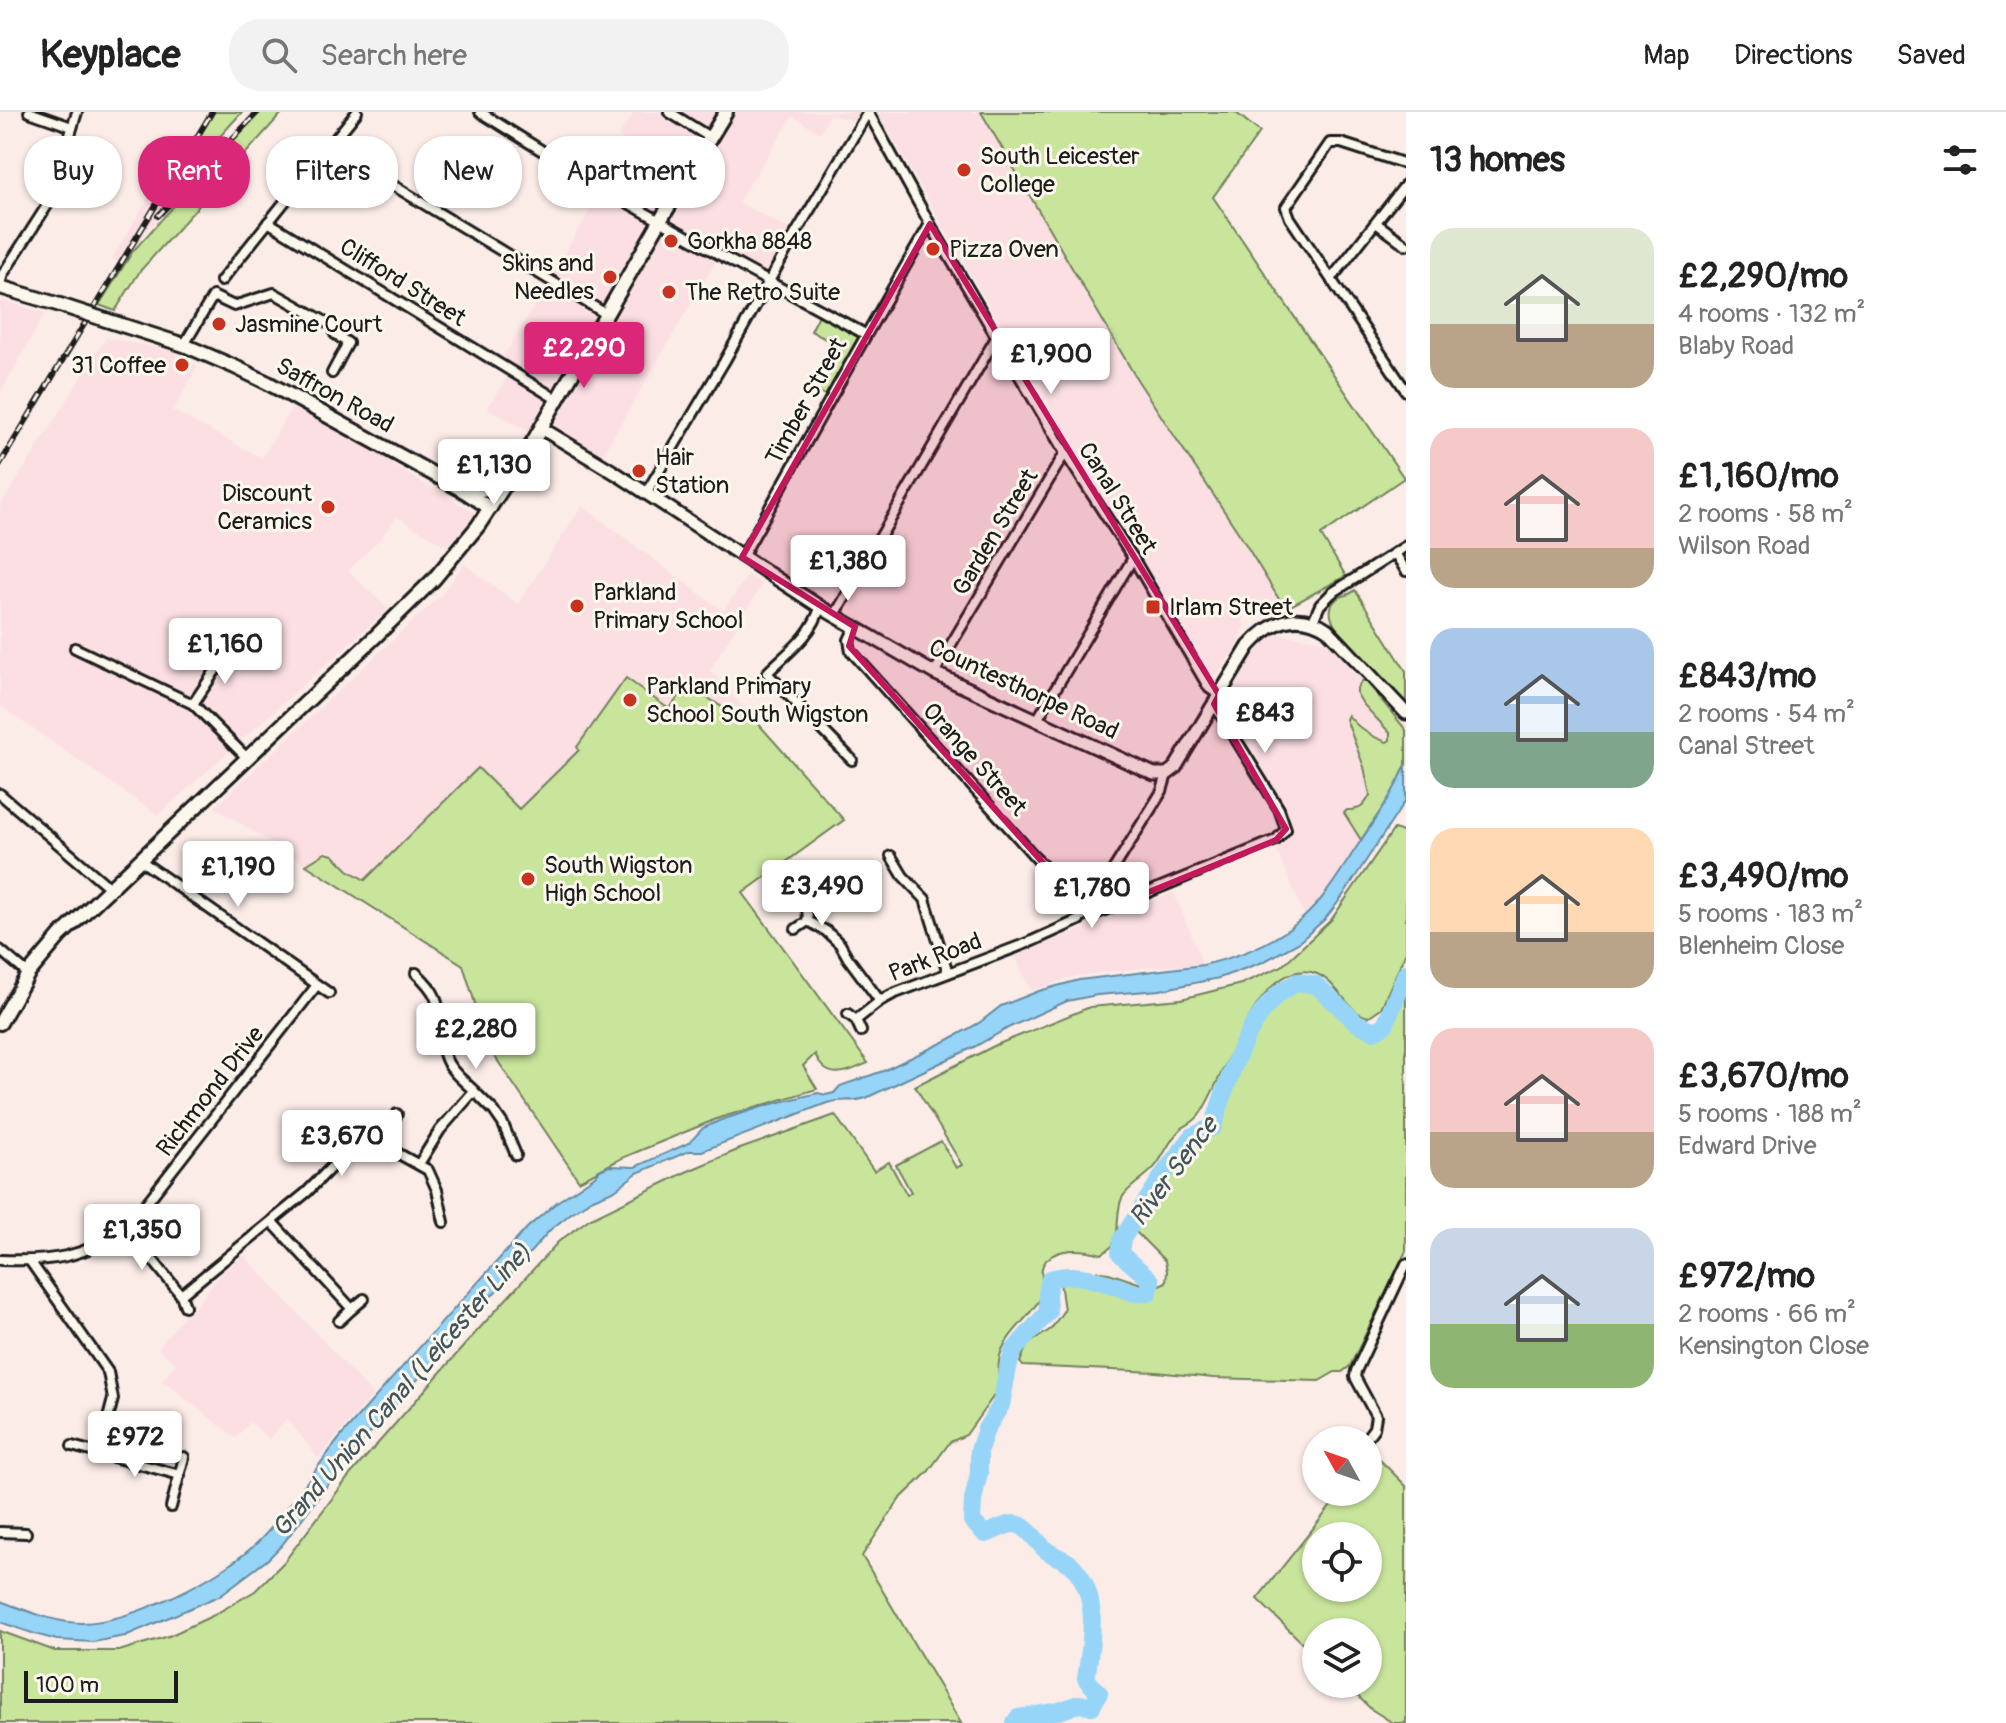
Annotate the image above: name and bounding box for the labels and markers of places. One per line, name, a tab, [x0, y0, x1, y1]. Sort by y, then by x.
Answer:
place label: South Leicester College	[980, 142, 1140, 199]
marker: South Leicester College	[955, 161, 973, 179]
place label: Gorkha 8848	[687, 227, 812, 256]
marker: Gorkha 8848	[662, 232, 680, 250]
place label: Pizza Oven	[949, 235, 1059, 264]
marker: Pizza Oven	[924, 240, 942, 258]
place label: Skins and Needles	[501, 249, 594, 306]
marker: Skins and Needles	[601, 268, 619, 286]
place label: The Retro Suite	[685, 278, 840, 307]
marker: The Retro Suite	[660, 283, 678, 301]
place label: Jasmine Court	[235, 310, 383, 339]
marker: Jasmine Court	[210, 315, 228, 333]
pin: £2,290	[519, 322, 649, 390]
pin: £1,900	[986, 328, 1116, 396]
place label: 31 Coffee	[71, 351, 166, 380]
marker: 31 Coffee	[173, 356, 191, 374]
pin: £1,130	[429, 439, 559, 507]
place label: Hair Station	[655, 443, 729, 500]
marker: Hair Station	[630, 462, 648, 480]
place label: Discount Ceramics	[217, 479, 312, 536]
marker: Discount Ceramics	[319, 498, 337, 516]
pin: £1,380	[783, 535, 913, 603]
place label: Parkland Primary School	[593, 578, 743, 635]
place label: Irlam Street	[1169, 593, 1293, 622]
marker: Parkland Primary School	[568, 597, 586, 615]
marker: Irlam Street	[1144, 598, 1162, 616]
pin: £1,160	[160, 618, 290, 686]
place label: Parkland Primary School South Wigston	[646, 672, 869, 729]
pin: £843	[1218, 687, 1312, 755]
marker: Parkland Primary School South Wigston	[621, 691, 639, 709]
pin: £1,190	[173, 841, 303, 909]
place label: South Wigston High School	[544, 851, 693, 908]
pin: £3,490	[757, 860, 887, 928]
pin: £1,780	[1027, 862, 1157, 930]
marker: South Wigston High School	[519, 870, 537, 888]
pin: £2,280	[411, 1003, 541, 1071]
pin: £3,670	[277, 1110, 407, 1178]
pin: £1,350	[77, 1204, 207, 1272]
pin: £972	[88, 1411, 182, 1479]

